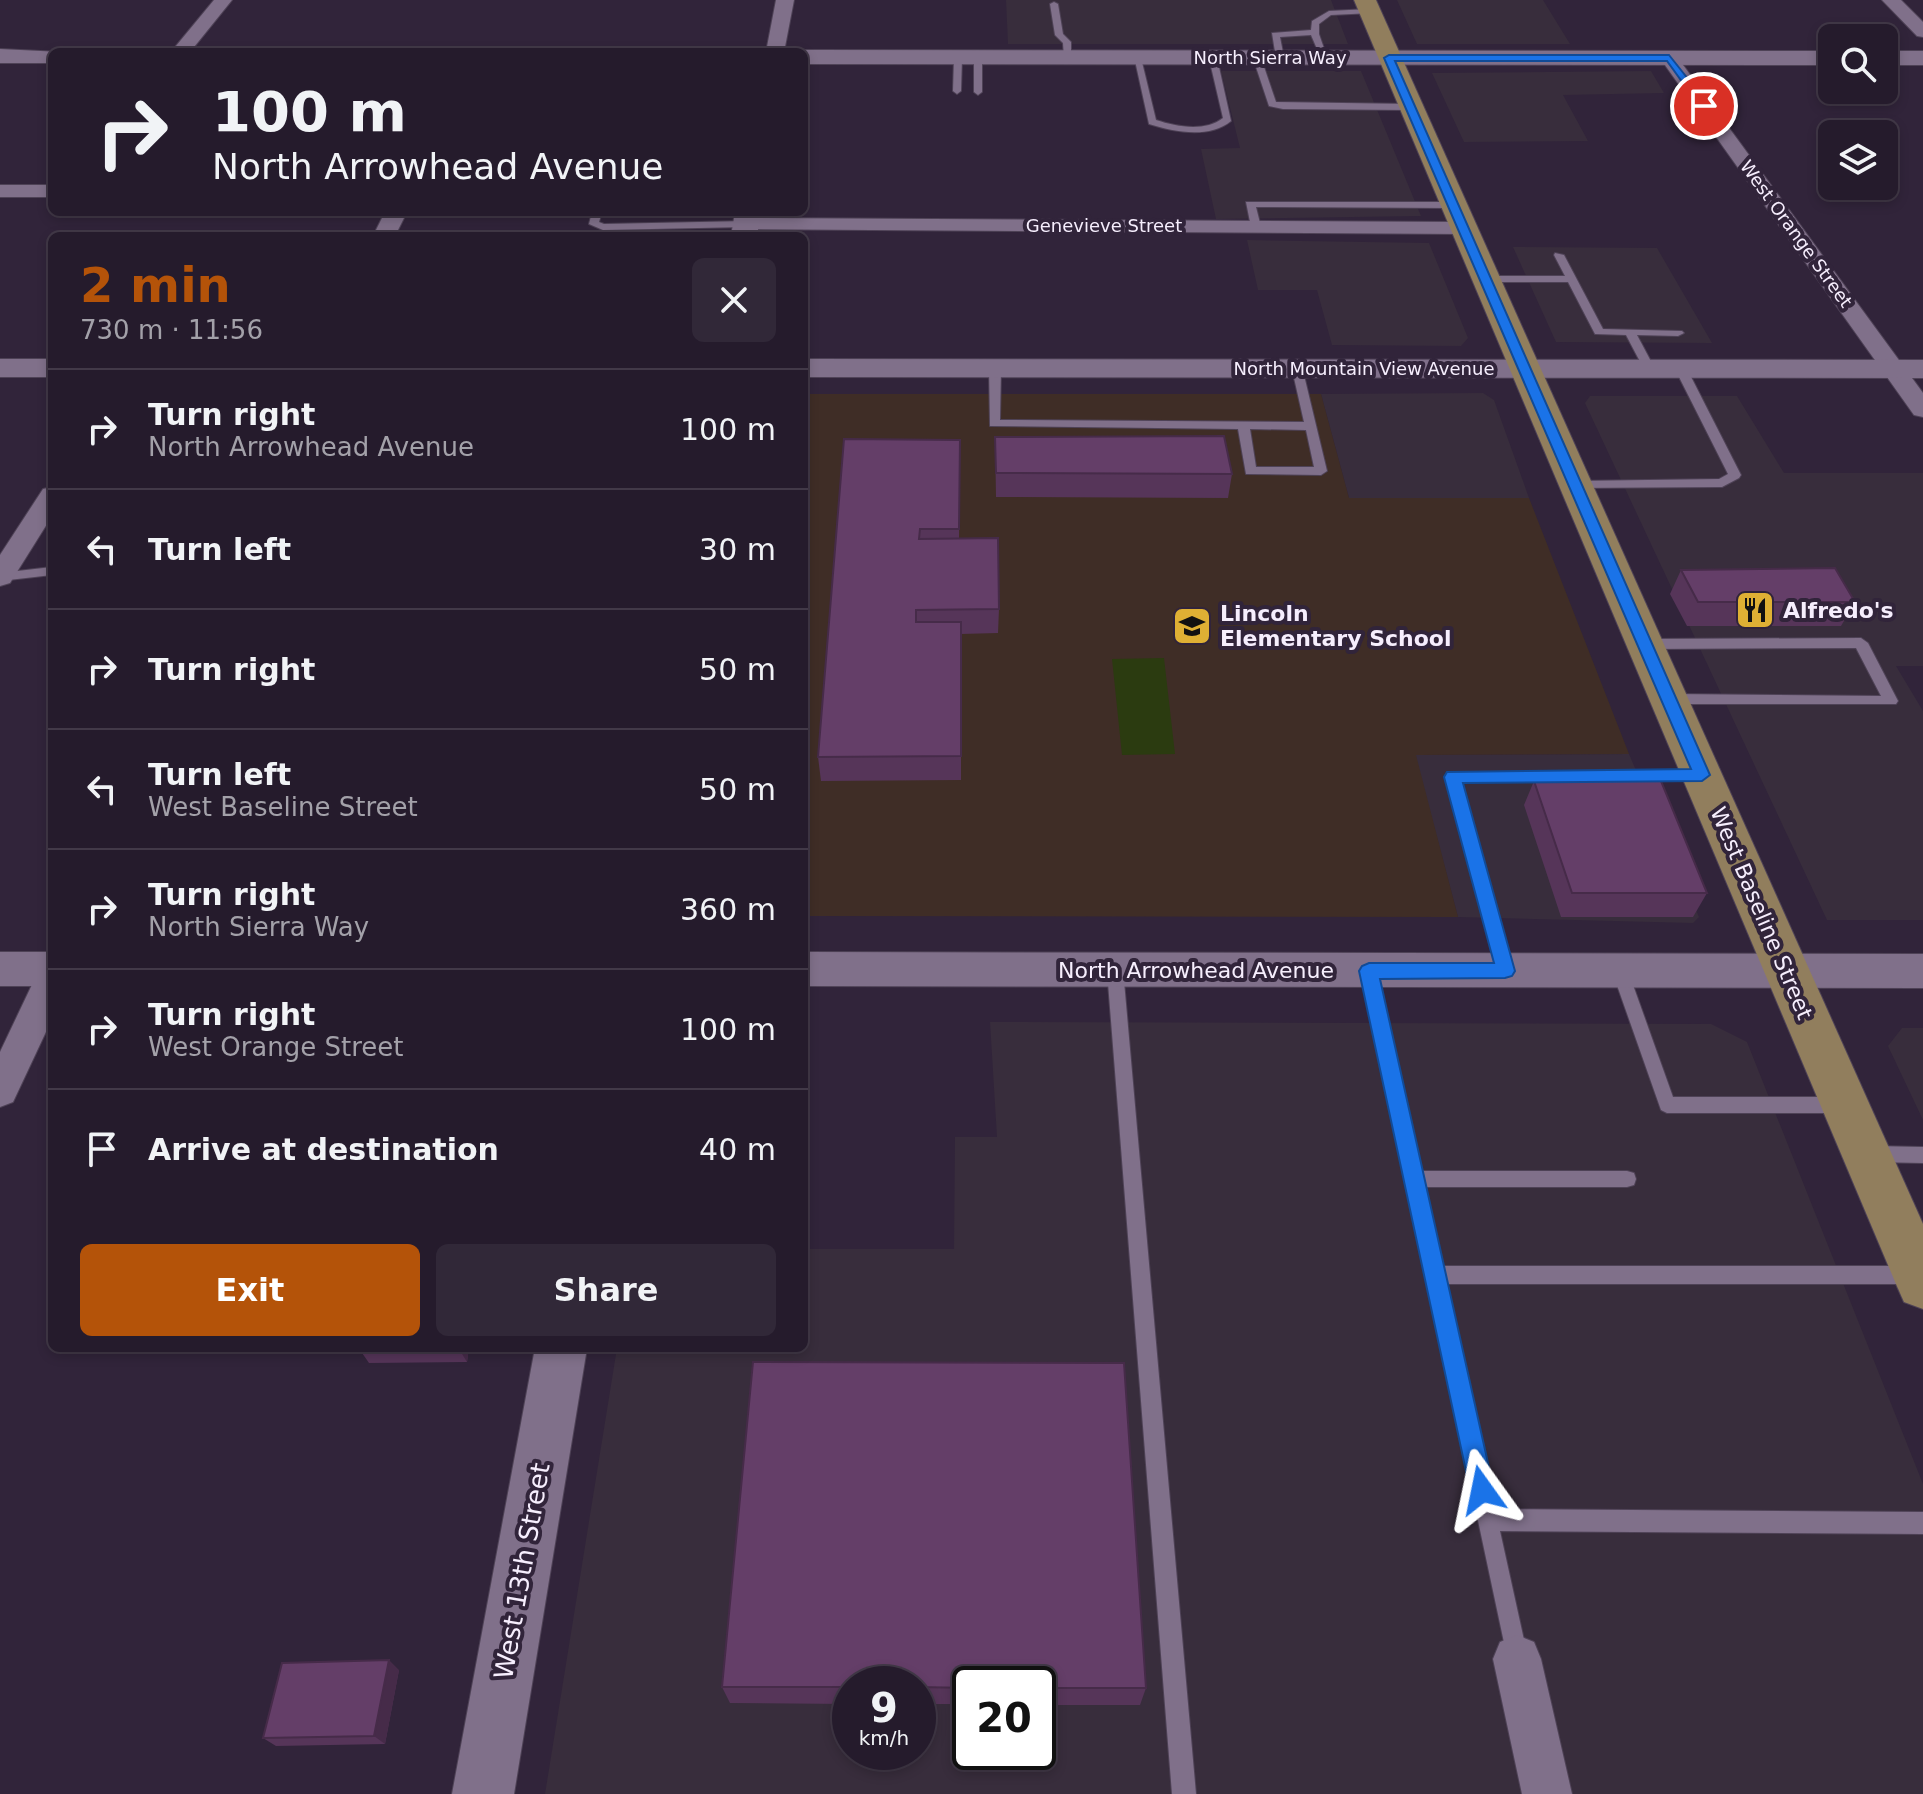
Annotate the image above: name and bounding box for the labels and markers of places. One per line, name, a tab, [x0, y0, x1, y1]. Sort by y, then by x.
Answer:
pin	[1670, 72, 1738, 140]
restaurant icon: Alfredo's	[1734, 589, 1776, 631]
place label: Alfredo's	[1783, 598, 1894, 623]
place label: Lincoln Elementary School	[1220, 601, 1452, 651]
school or university icon: Lincoln Elementary School	[1171, 605, 1213, 647]

